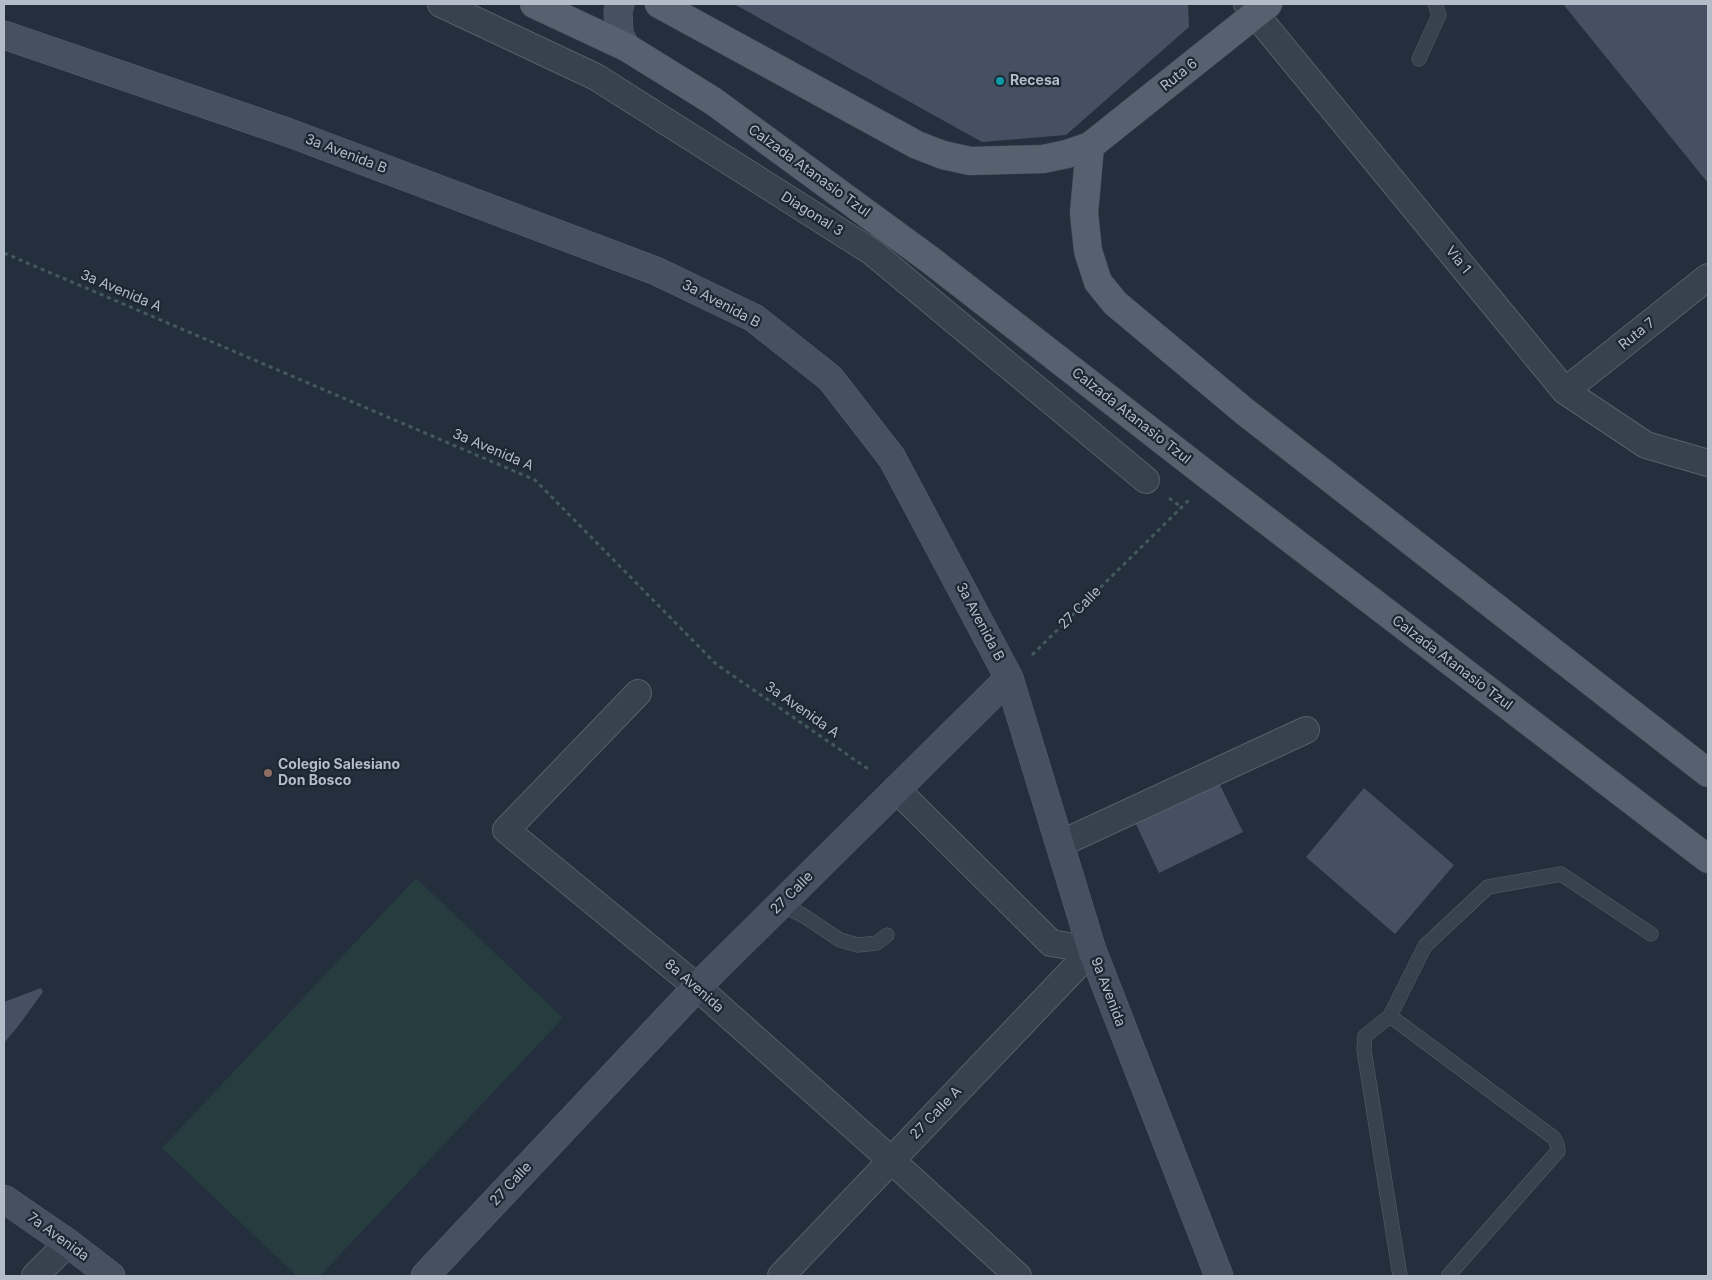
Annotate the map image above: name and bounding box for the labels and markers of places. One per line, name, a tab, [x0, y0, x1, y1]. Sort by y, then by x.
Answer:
place label: Recesa	[1010, 73, 1060, 89]
marker: Recesa	[994, 75, 1006, 87]
place label: Colegio Salesiano Don Bosco	[278, 757, 400, 790]
marker: Colegio Salesiano Don Bosco	[262, 767, 274, 779]

